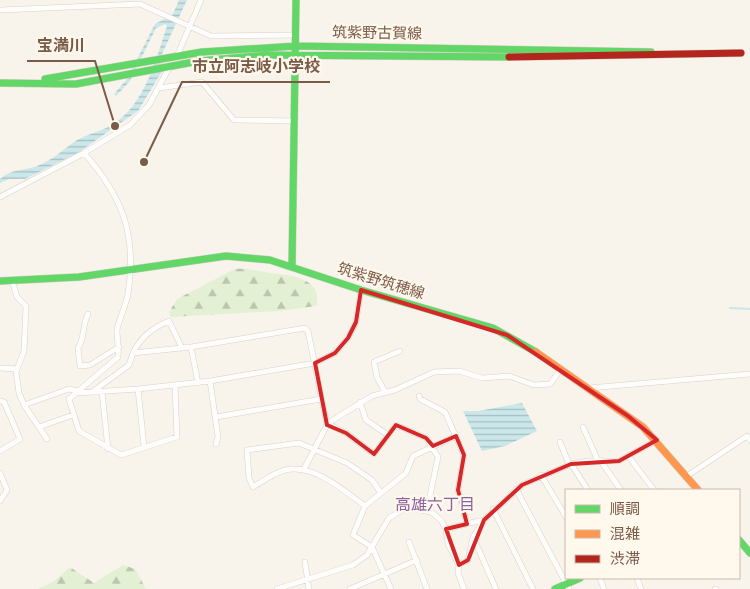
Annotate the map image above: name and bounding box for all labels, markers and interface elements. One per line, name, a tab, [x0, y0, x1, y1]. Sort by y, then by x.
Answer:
street label: 筑紫野古賀線	[332, 22, 422, 43]
callout: 宝満川	[27, 30, 95, 61]
text: 宝満川	[37, 35, 85, 55]
callout: 市立阿志岐小学校	[182, 51, 330, 82]
text: 市立阿志岐小学校	[192, 56, 320, 76]
street label: 筑紫野筑穂線	[335, 258, 427, 303]
legend	[565, 489, 740, 579]
district label: 高雄六丁目	[395, 494, 475, 514]
text: 順調	[610, 499, 640, 518]
text: 混雑	[610, 524, 640, 543]
text: 渋滞	[610, 549, 640, 568]

